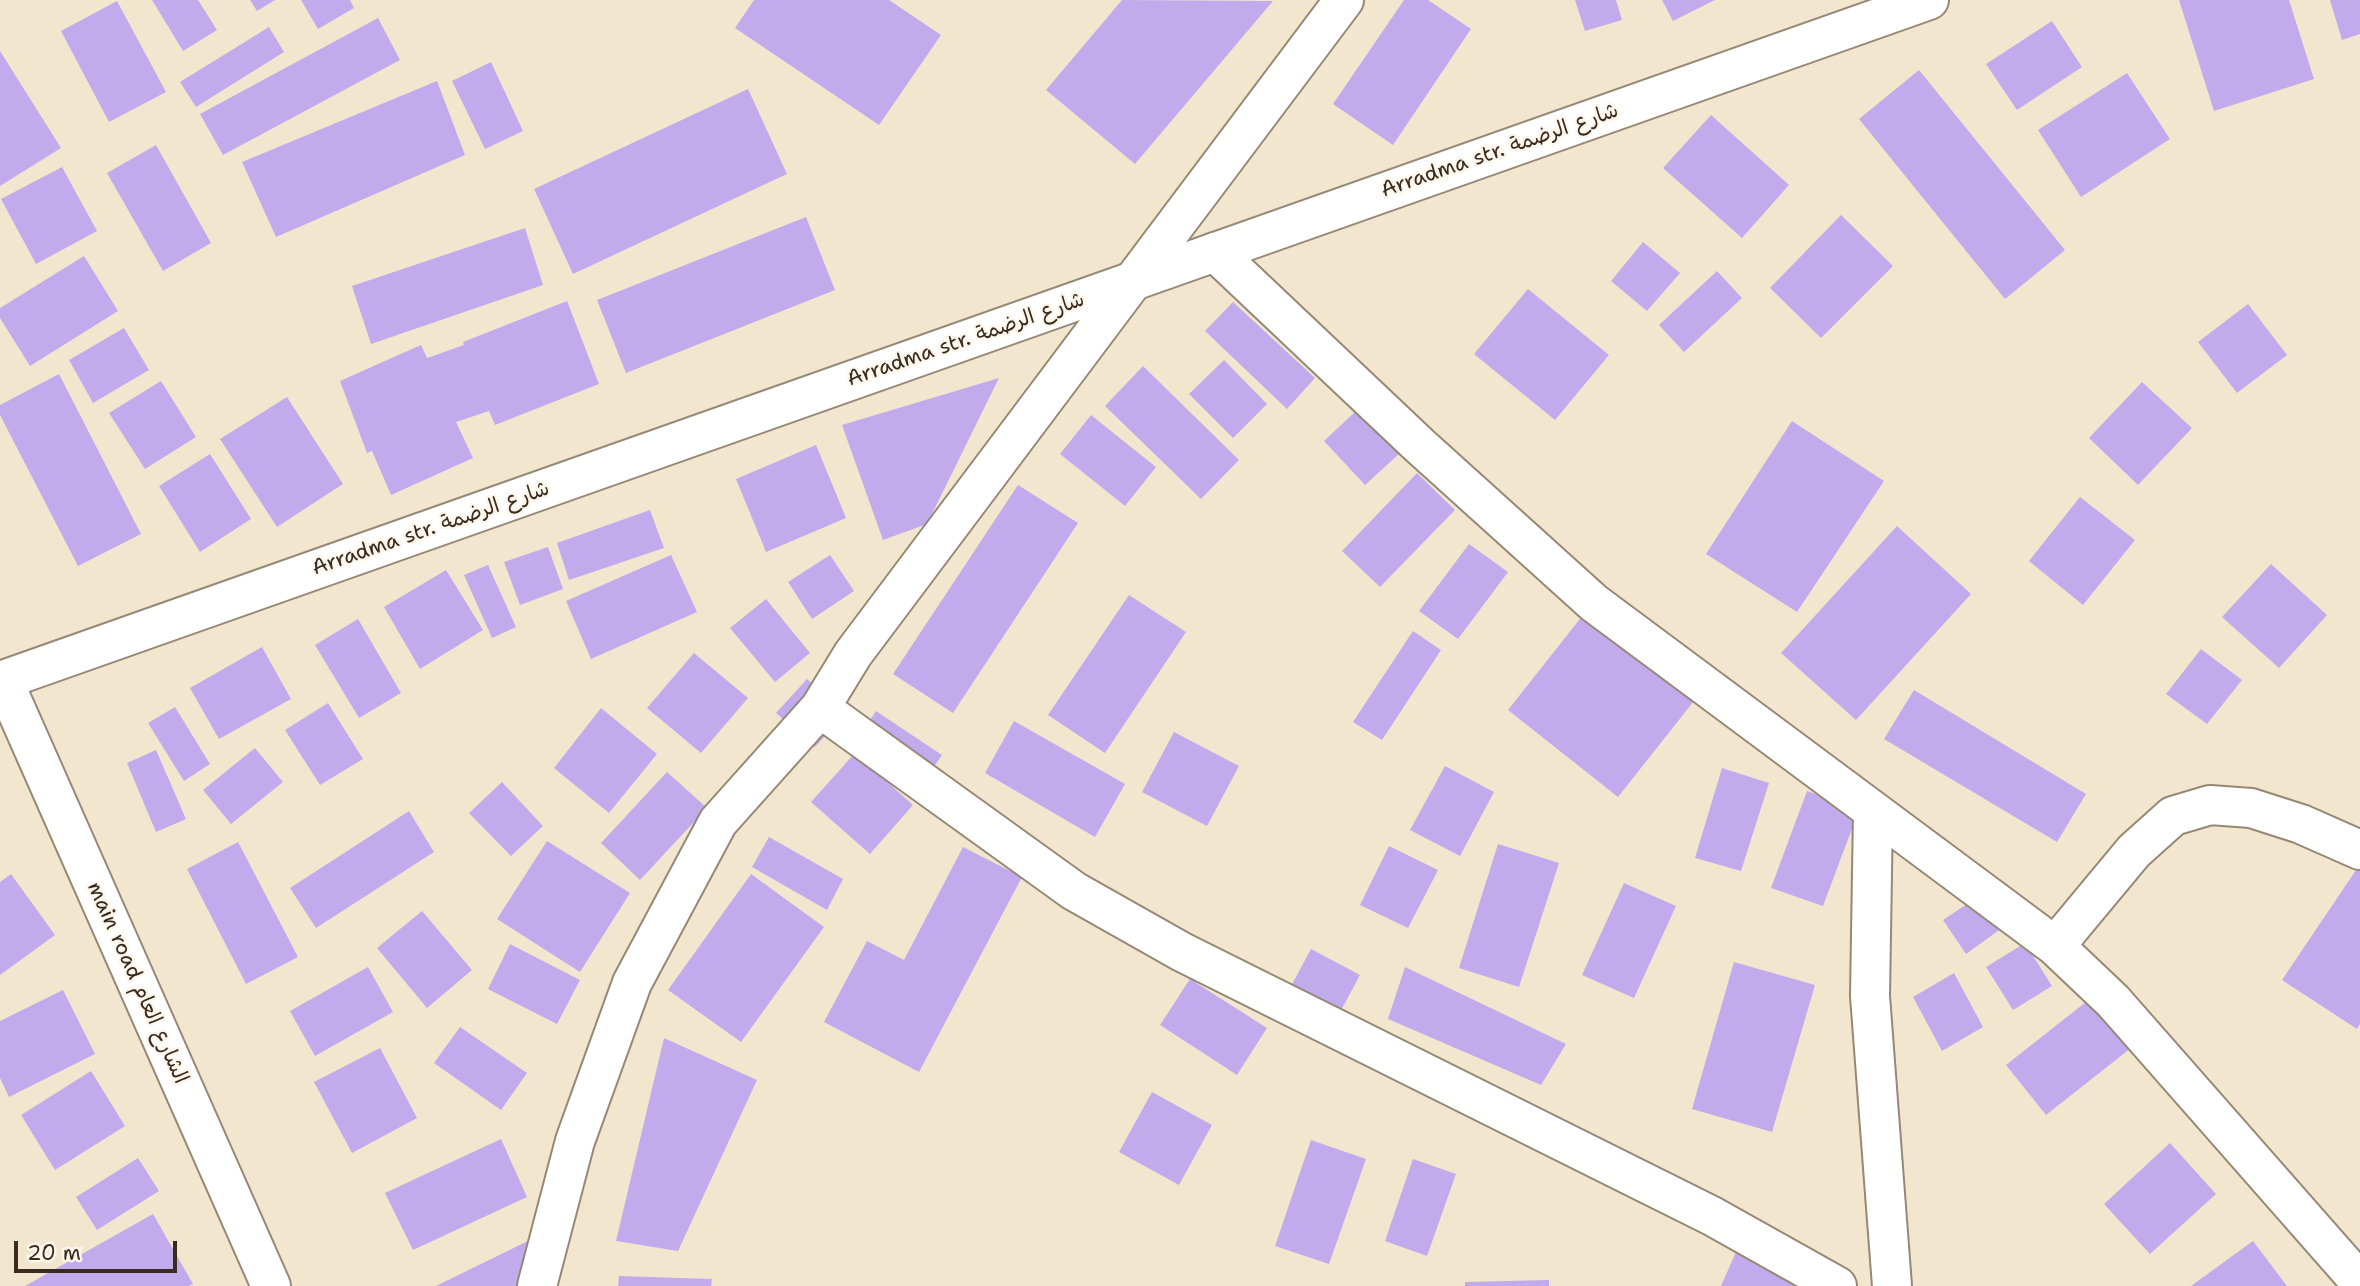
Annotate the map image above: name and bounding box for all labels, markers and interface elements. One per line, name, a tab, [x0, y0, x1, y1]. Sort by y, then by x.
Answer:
street label: Arradma str. شارع الرضمة	[1378, 98, 1622, 204]
street label: Arradma str. شارع الرضمة	[844, 287, 1088, 393]
street label: Arradma str. شارع الرضمة	[309, 476, 553, 582]
street label: main road الشارع العام	[81, 878, 193, 1088]
scale bar	[18, 1226, 180, 1270]
text: 20 m	[27, 1239, 81, 1267]

